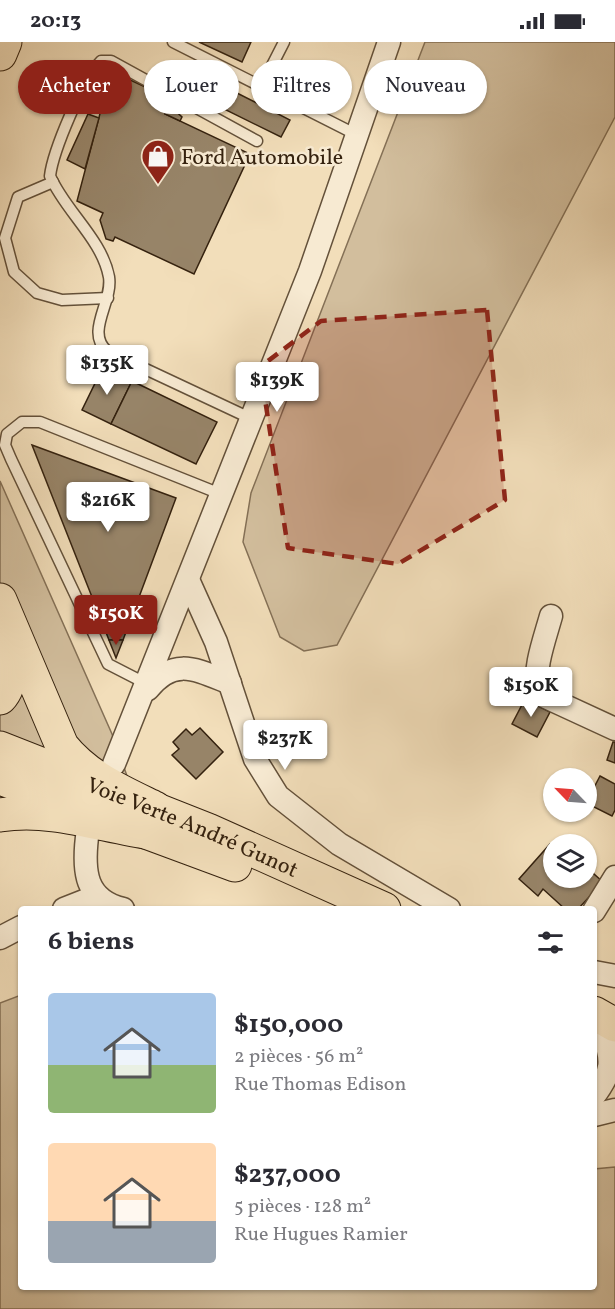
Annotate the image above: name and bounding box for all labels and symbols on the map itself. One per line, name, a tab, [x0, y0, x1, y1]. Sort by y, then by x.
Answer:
shop icon: Ford Automobile	[140, 138, 176, 185]
place label: Ford Automobile	[181, 143, 343, 174]
pin: $135K	[65, 345, 149, 396]
pin: $139K	[235, 362, 319, 413]
pin: $216K	[66, 482, 150, 533]
pin: $150K	[74, 595, 158, 646]
pin: $150K	[489, 667, 573, 718]
pin: $237K	[243, 720, 327, 771]
north arrow	[543, 768, 597, 822]
street label: Voie Verte André Gunot	[81, 771, 303, 887]

